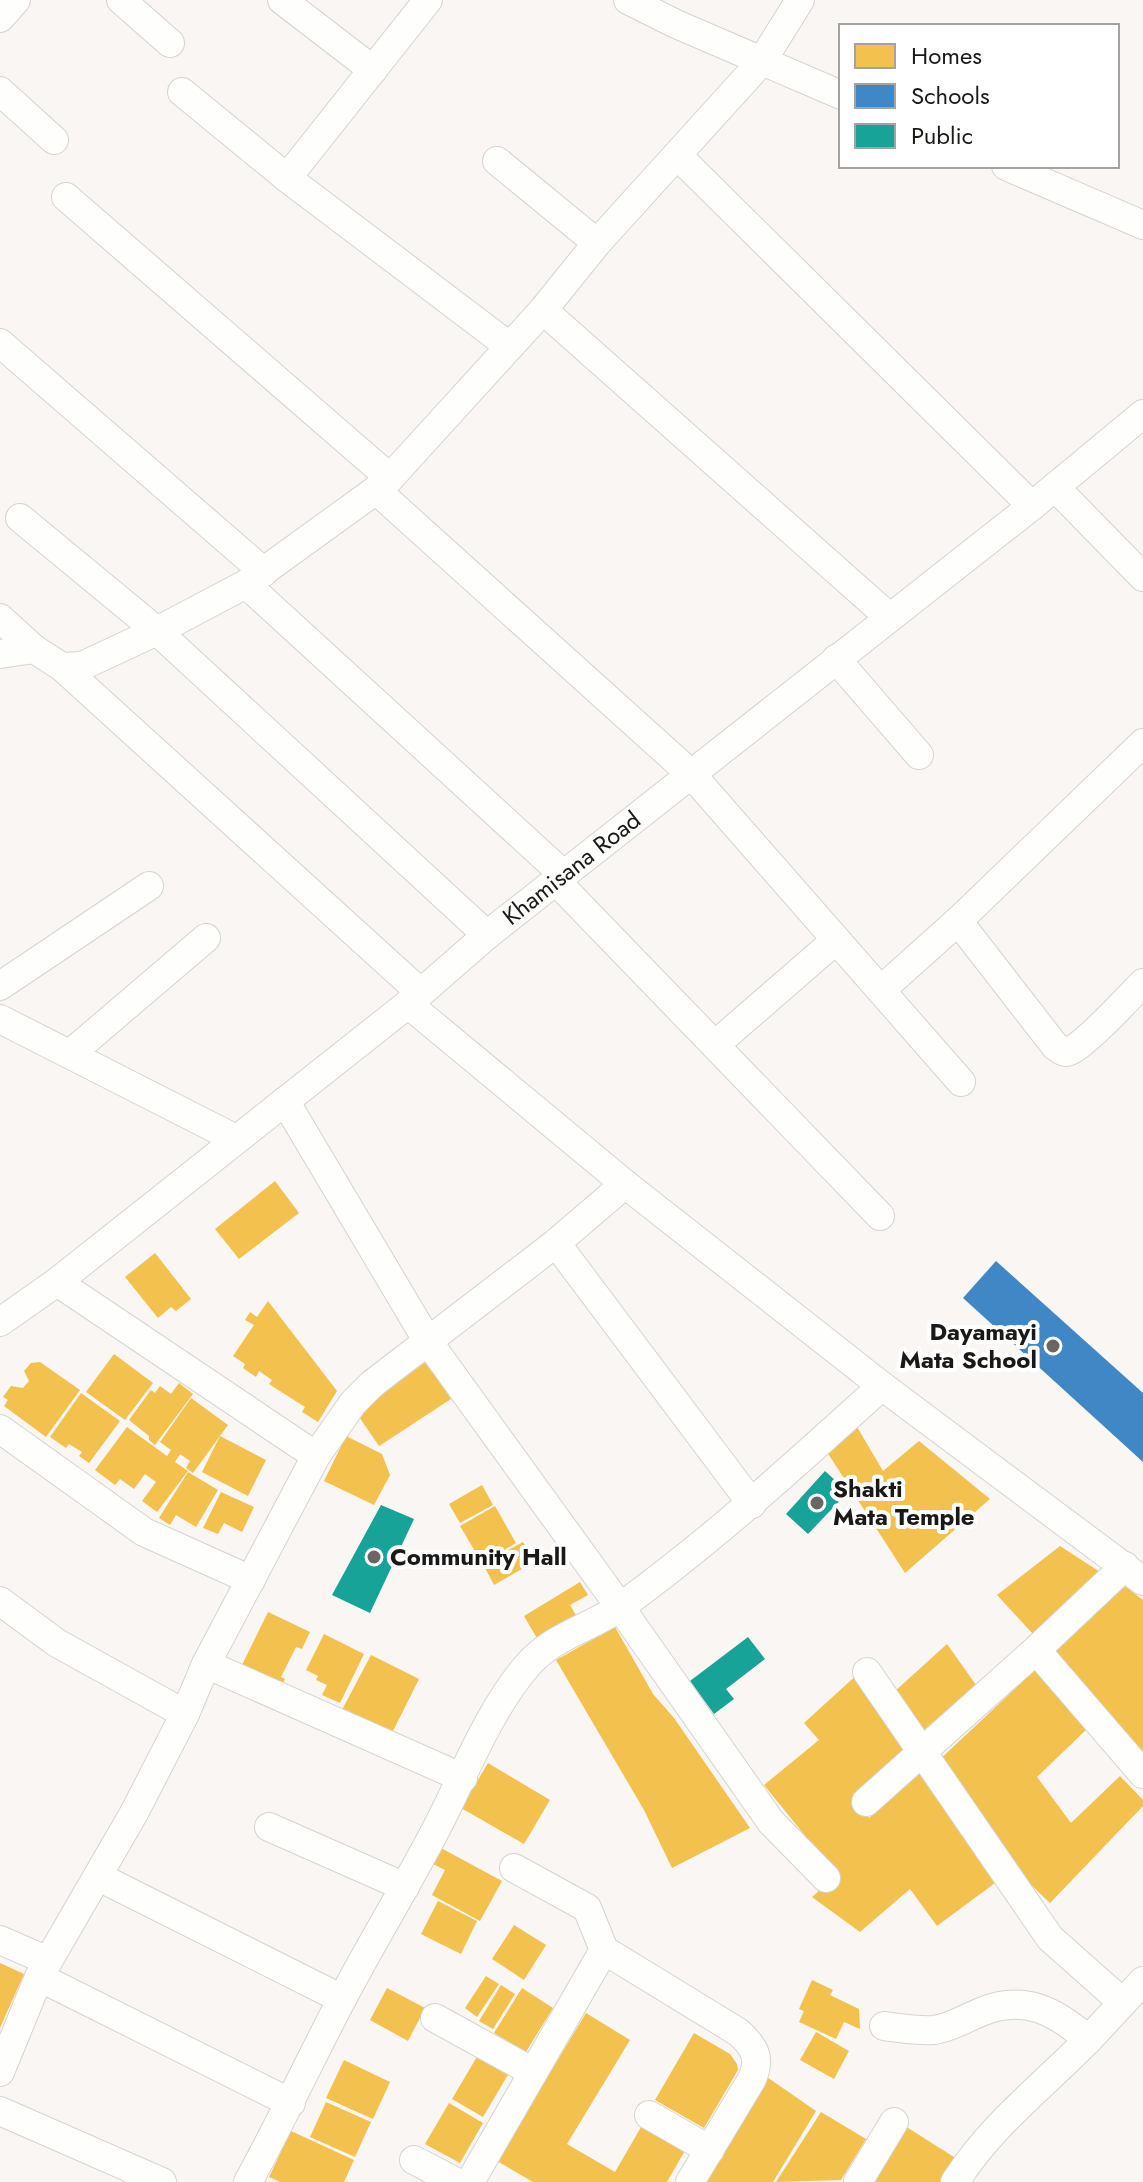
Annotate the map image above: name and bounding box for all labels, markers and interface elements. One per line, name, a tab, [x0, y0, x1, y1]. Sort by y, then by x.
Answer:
legend	[839, 24, 1119, 168]
text: Homes	[911, 38, 982, 73]
text: Schools	[911, 78, 990, 113]
text: Public	[911, 118, 973, 153]
street label: Khamisana Road	[495, 803, 648, 933]
place label: Dayamayi Mata School	[900, 1314, 1037, 1377]
marker: Dayamayi Mata School	[1044, 1337, 1062, 1355]
place label: Shakti Mata Temple	[833, 1471, 975, 1534]
marker: Shakti Mata Temple	[808, 1494, 826, 1512]
place label: Community Hall	[390, 1539, 567, 1574]
marker: Community Hall	[365, 1548, 383, 1566]

